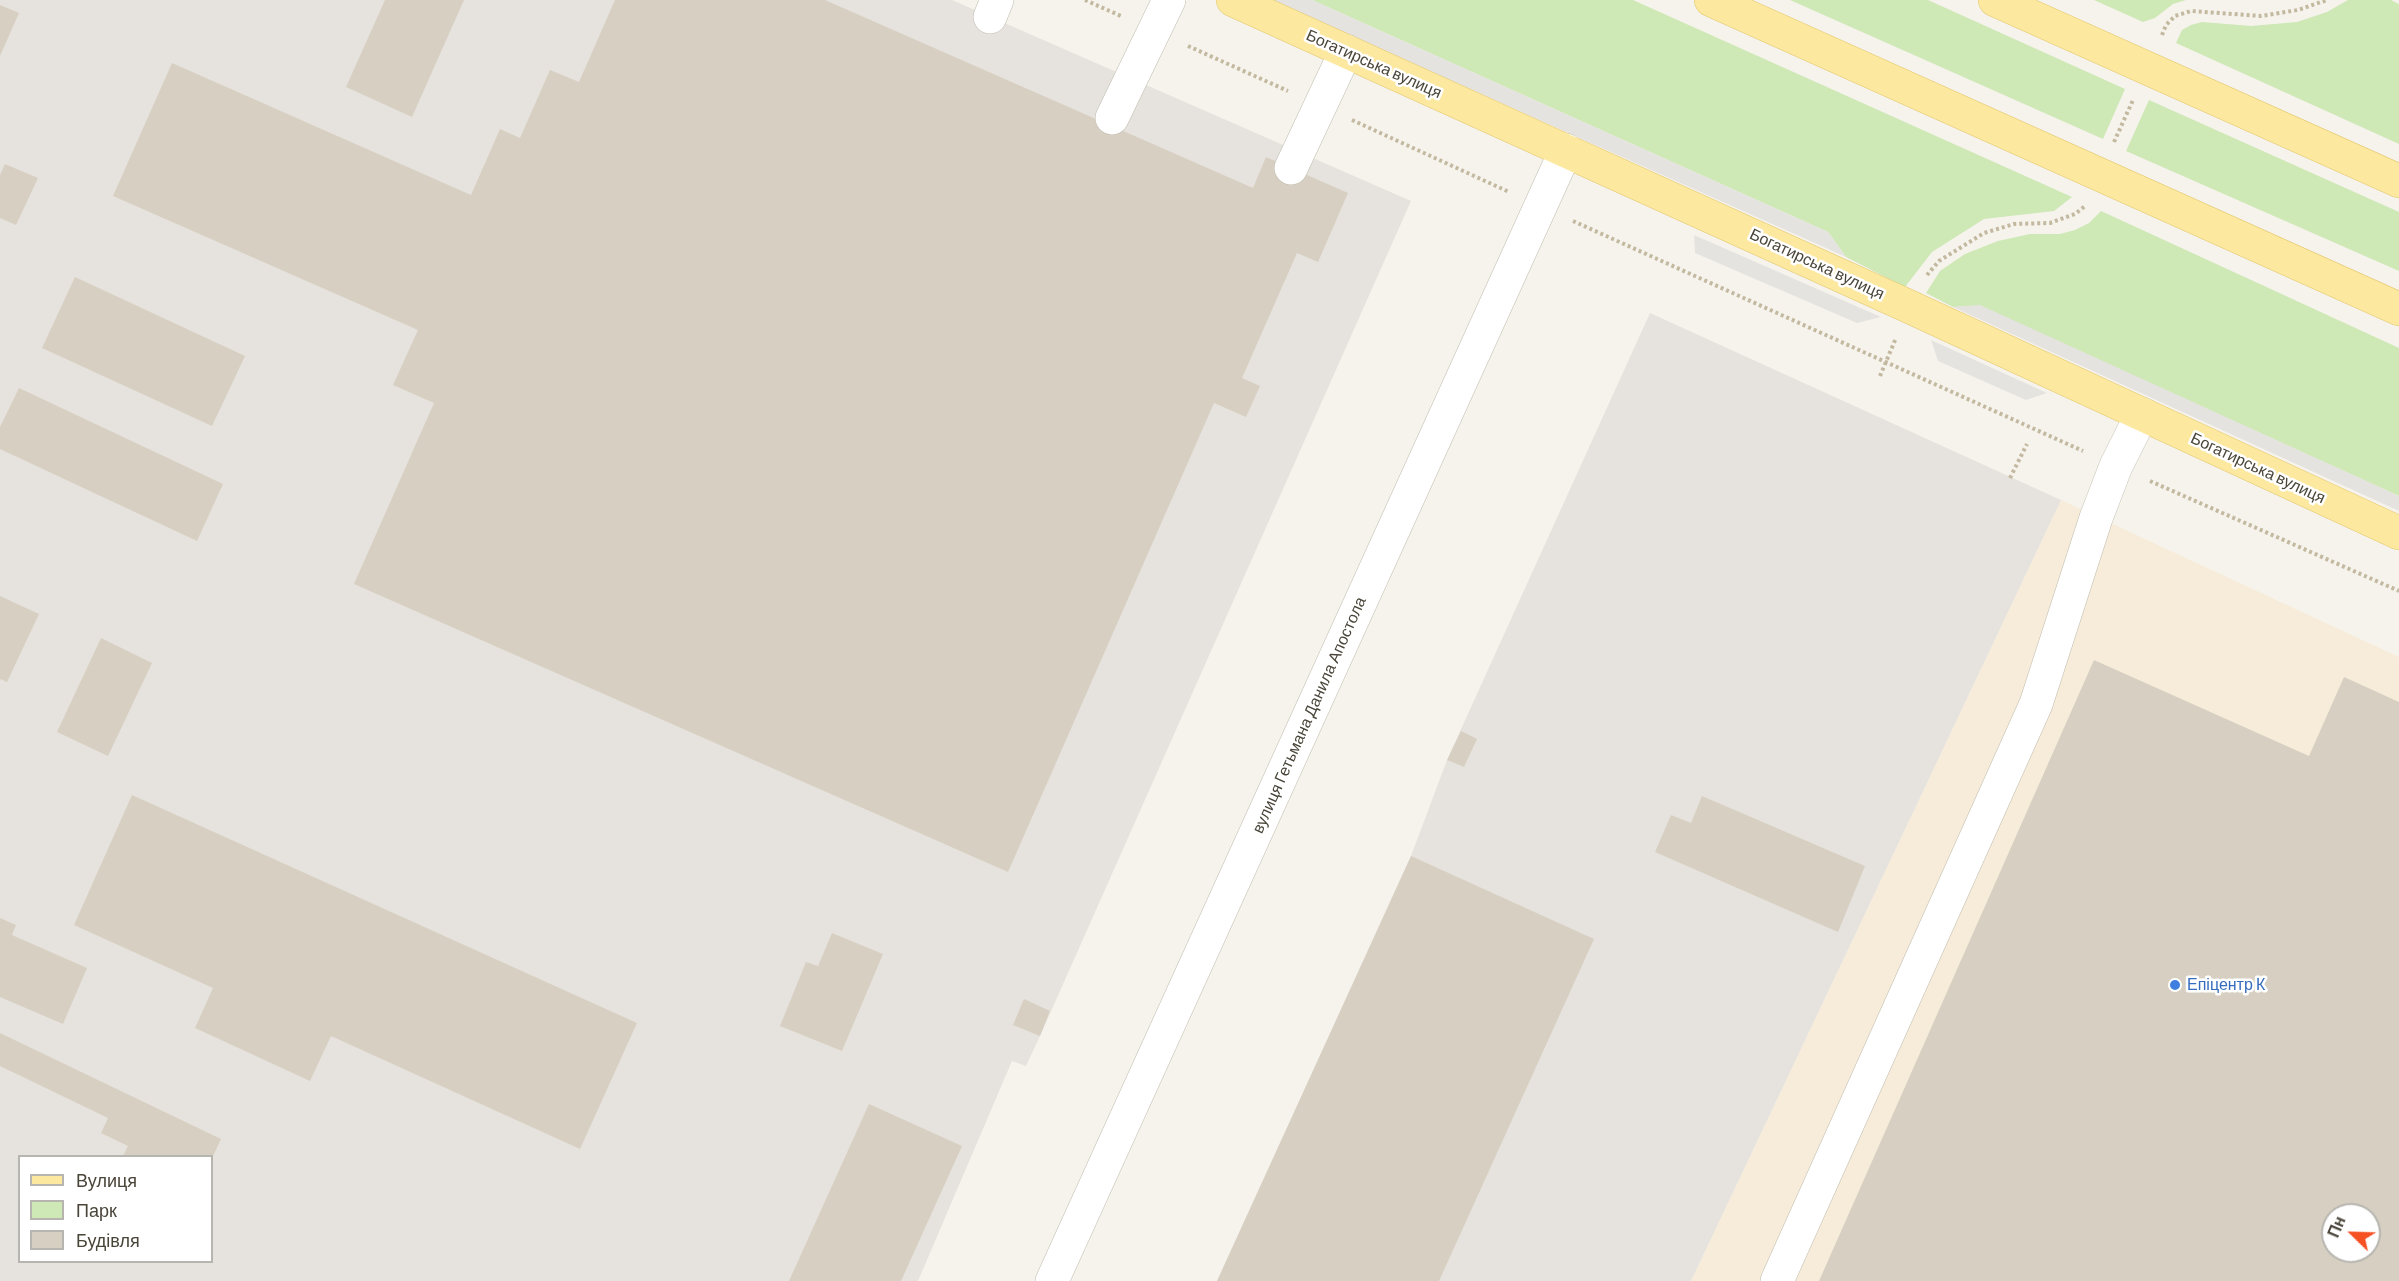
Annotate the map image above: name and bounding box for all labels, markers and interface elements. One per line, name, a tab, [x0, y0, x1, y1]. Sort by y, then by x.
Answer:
street label: Богатирська вулиця	[1303, 25, 1445, 103]
street label: Богатирська вулиця	[1747, 224, 1887, 304]
street label: Богатирська вулиця	[2188, 428, 2328, 508]
street label: вулиця Гетьмана Данила Апостола	[1248, 594, 1370, 836]
place label: Епіцентр К	[2187, 975, 2265, 995]
marker: Епіцентр К	[2168, 978, 2182, 992]
legend	[18, 1155, 213, 1263]
text: Вулиця	[76, 1169, 137, 1191]
text: Парк	[76, 1199, 117, 1221]
north arrow	[2321, 1203, 2381, 1263]
text: Пн	[2323, 1213, 2349, 1240]
text: Будівля	[76, 1229, 140, 1251]

